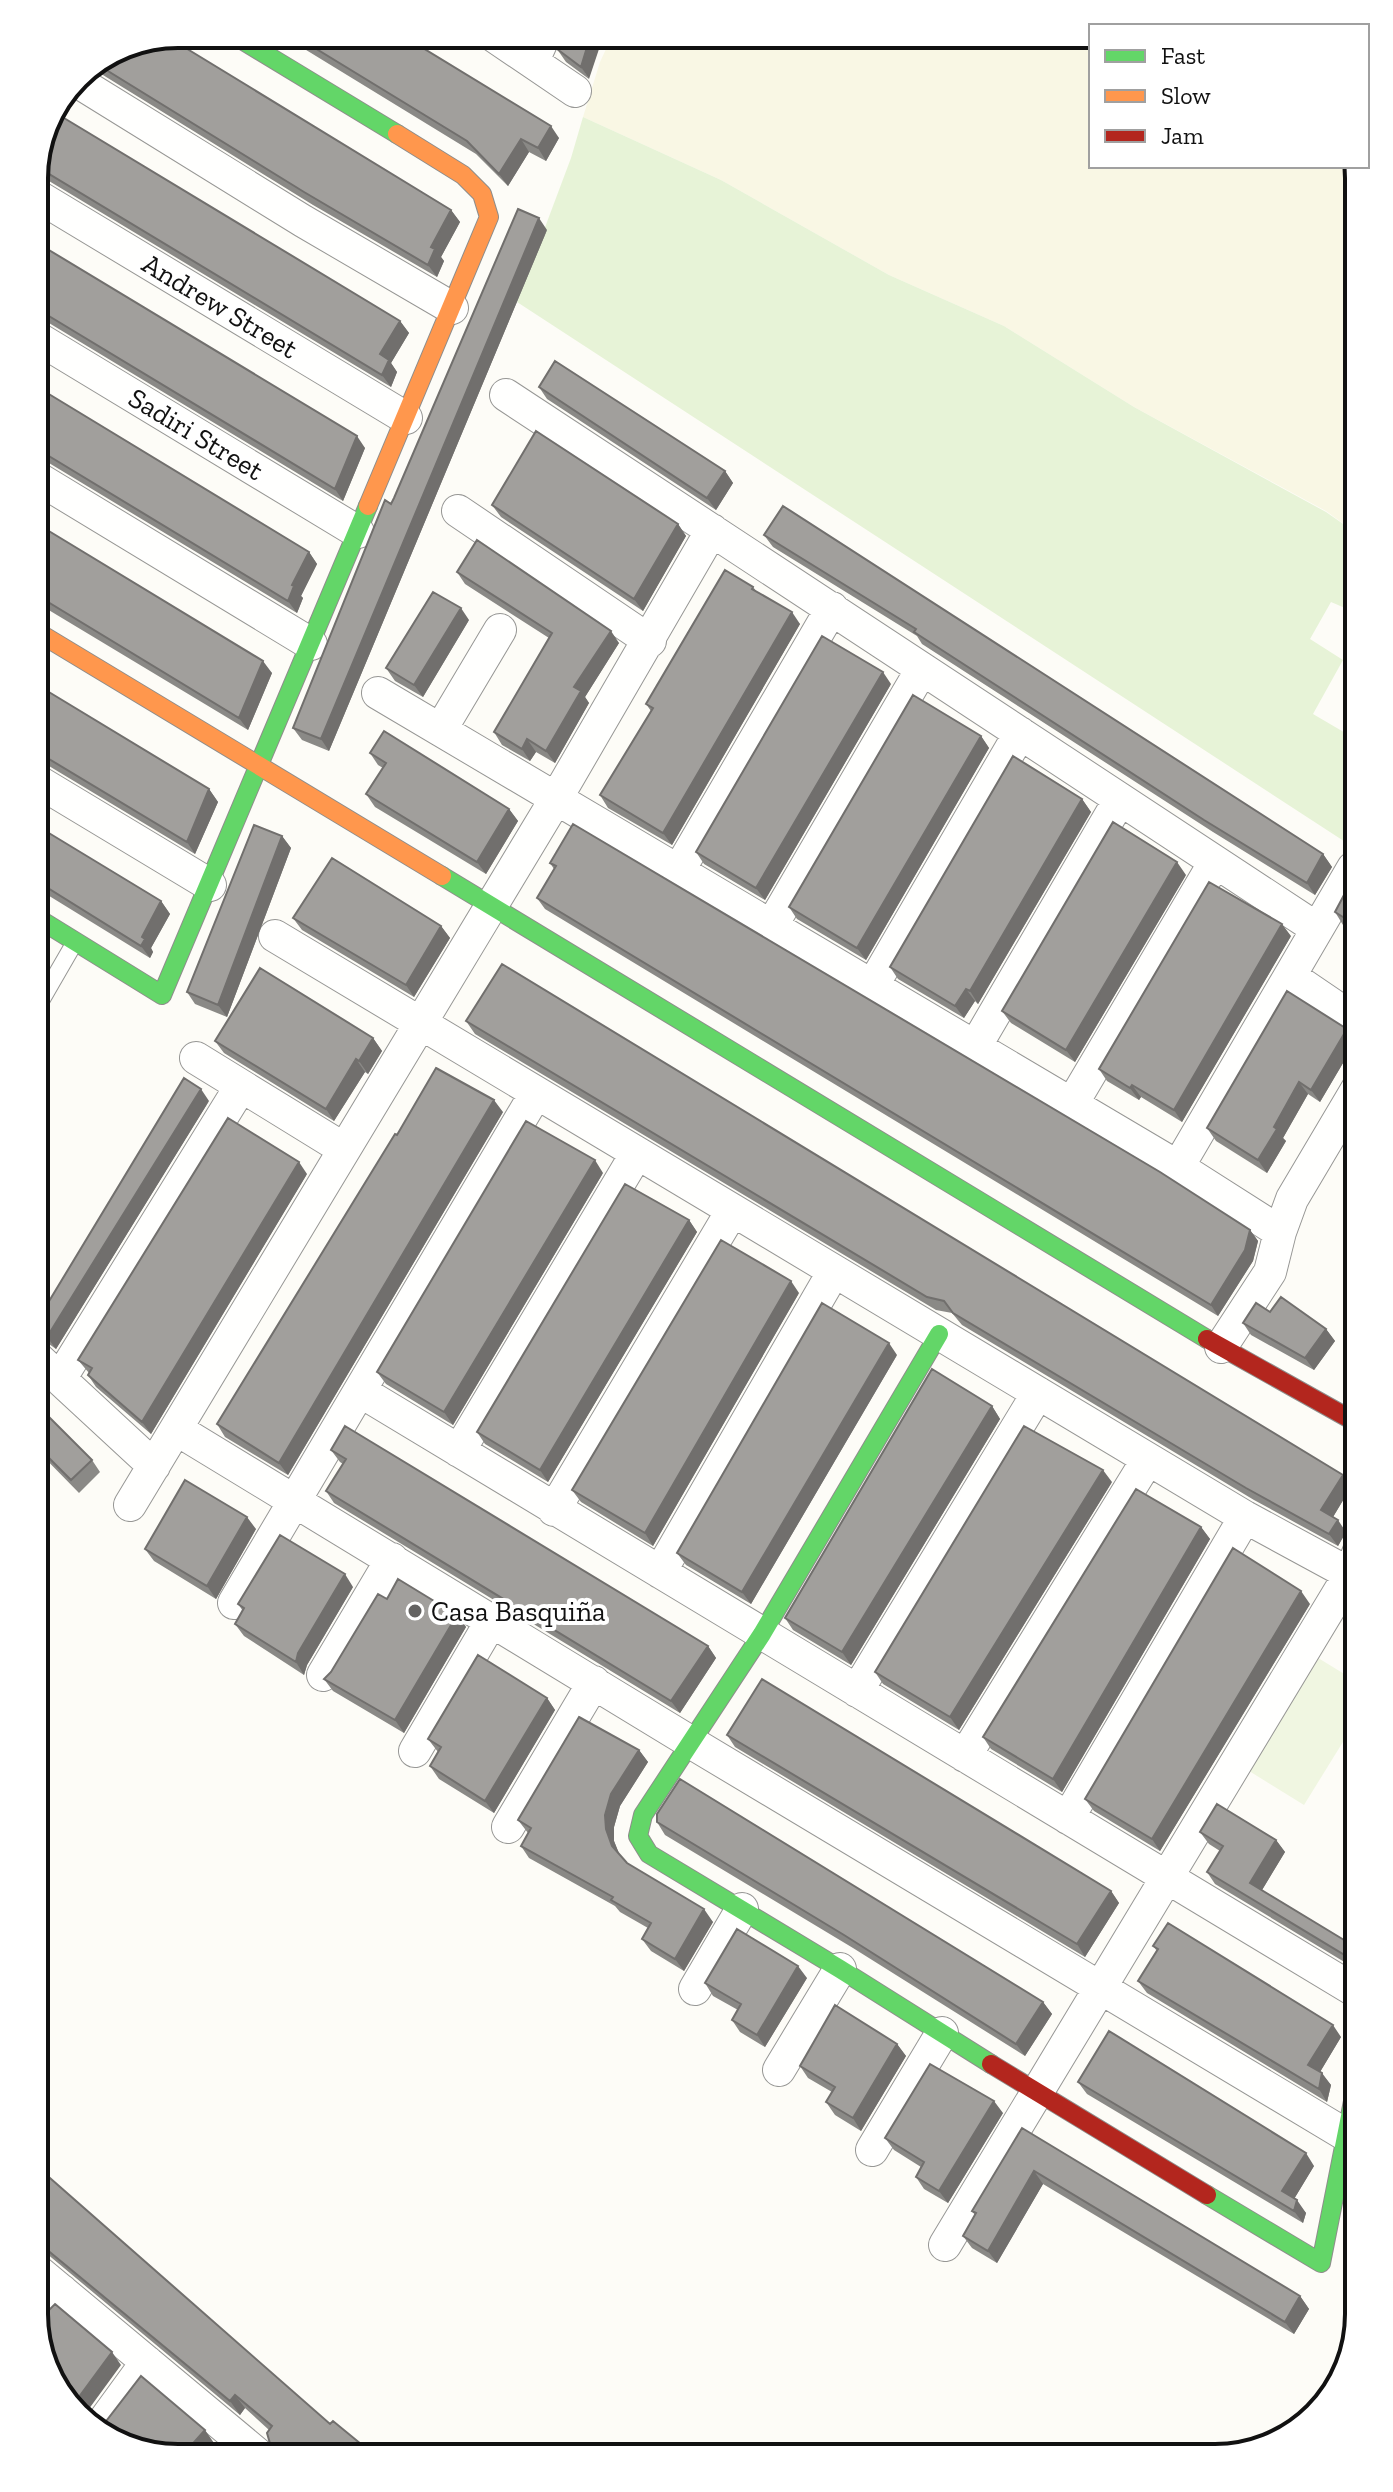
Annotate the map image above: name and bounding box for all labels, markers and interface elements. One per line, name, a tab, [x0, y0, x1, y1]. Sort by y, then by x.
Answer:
legend	[1089, 24, 1369, 168]
text: Fast	[1161, 41, 1205, 70]
text: Slow	[1161, 81, 1211, 110]
text: Jam	[1161, 121, 1204, 150]
street label: Andrew Street	[136, 247, 304, 366]
street label: Sadiri Street	[123, 381, 270, 487]
place label: Casa Basquiña	[431, 1595, 606, 1628]
marker: Casa Basquiña	[406, 1602, 424, 1620]

